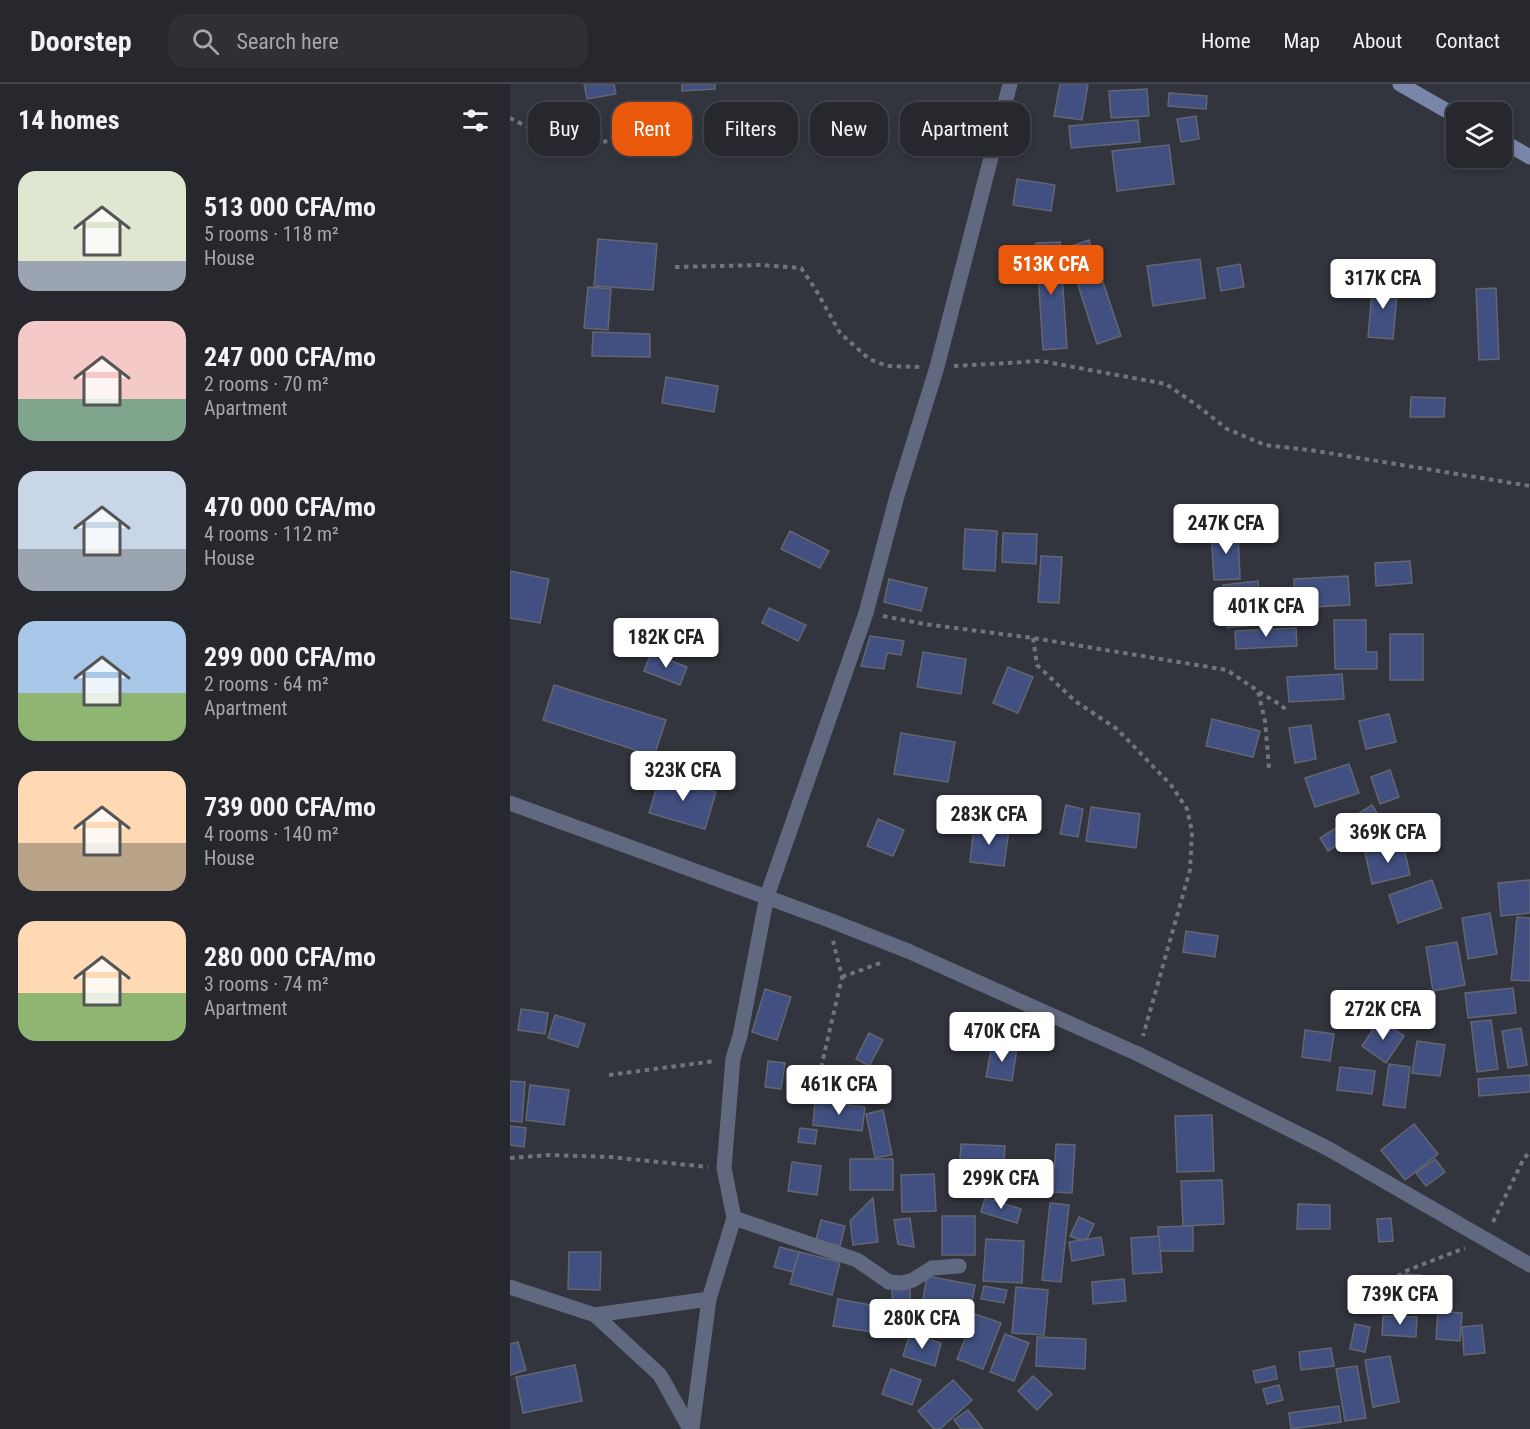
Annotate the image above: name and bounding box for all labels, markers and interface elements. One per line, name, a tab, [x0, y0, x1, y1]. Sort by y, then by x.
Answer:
search box	[168, 14, 588, 68]
text: Doorstep	[30, 25, 132, 58]
icon: search	[189, 25, 222, 58]
text: Search here	[237, 29, 339, 54]
text: Home	[1201, 29, 1251, 53]
text: Map	[1284, 29, 1320, 53]
text: About	[1353, 29, 1402, 53]
text: Contact	[1435, 29, 1500, 53]
chip: Buy	[528, 102, 600, 156]
chip: Rent	[612, 102, 692, 156]
chip: Filters	[704, 102, 798, 156]
chip: New	[810, 102, 888, 156]
chip: Apartment	[900, 102, 1030, 156]
map controls	[1446, 102, 1512, 168]
button: layers	[1446, 102, 1512, 168]
icon: filters	[459, 104, 492, 137]
text: 14 homes	[18, 105, 120, 135]
text: 513 000 CFA/mo	[204, 192, 376, 222]
icon: home	[66, 195, 138, 267]
text: 5 rooms · 118 m²	[204, 222, 339, 246]
pin: 513K CFA	[989, 245, 1113, 296]
text: House	[204, 246, 255, 270]
text: 513K CFA	[1013, 252, 1090, 276]
pin: 317K CFA	[1321, 259, 1445, 310]
text: 317K CFA	[1345, 266, 1422, 290]
text: 247 000 CFA/mo	[204, 342, 376, 372]
icon: home	[66, 345, 138, 417]
text: 2 rooms · 70 m²	[204, 372, 329, 396]
text: Apartment	[204, 396, 288, 420]
text: 470 000 CFA/mo	[204, 492, 376, 522]
icon: home	[66, 495, 138, 567]
pin: 247K CFA	[1164, 504, 1288, 555]
text: 247K CFA	[1188, 511, 1265, 535]
text: 4 rooms · 112 m²	[204, 522, 339, 546]
text: House	[204, 546, 255, 570]
pin: 401K CFA	[1204, 587, 1328, 638]
text: 401K CFA	[1228, 594, 1305, 618]
pin: 182K CFA	[604, 618, 728, 669]
text: 182K CFA	[628, 625, 705, 649]
text: 299 000 CFA/mo	[204, 642, 376, 672]
icon: home	[66, 645, 138, 717]
text: 2 rooms · 64 m²	[204, 672, 329, 696]
text: Apartment	[204, 696, 288, 720]
pin: 323K CFA	[621, 751, 745, 802]
text: 323K CFA	[645, 758, 722, 782]
text: 739 000 CFA/mo	[204, 792, 376, 822]
icon: home	[66, 795, 138, 867]
pin: 283K CFA	[927, 795, 1051, 846]
text: 283K CFA	[951, 802, 1028, 826]
pin: 369K CFA	[1326, 813, 1450, 864]
text: 369K CFA	[1350, 820, 1427, 844]
text: 4 rooms · 140 m²	[204, 822, 339, 846]
text: House	[204, 846, 255, 870]
text: 280 000 CFA/mo	[204, 942, 376, 972]
icon: home	[66, 945, 138, 1017]
text: 3 rooms · 74 m²	[204, 972, 329, 996]
pin: 272K CFA	[1321, 990, 1445, 1041]
text: Apartment	[204, 996, 288, 1020]
text: 272K CFA	[1345, 997, 1422, 1021]
pin: 470K CFA	[940, 1012, 1064, 1063]
text: 470K CFA	[964, 1019, 1041, 1043]
pin: 461K CFA	[777, 1065, 901, 1116]
text: 461K CFA	[801, 1072, 878, 1096]
pin: 299K CFA	[939, 1159, 1063, 1210]
text: 299K CFA	[963, 1166, 1040, 1190]
pin: 739K CFA	[1338, 1275, 1462, 1326]
text: 739K CFA	[1362, 1282, 1439, 1306]
pin: 280K CFA	[860, 1299, 984, 1350]
text: 280K CFA	[884, 1306, 961, 1330]

